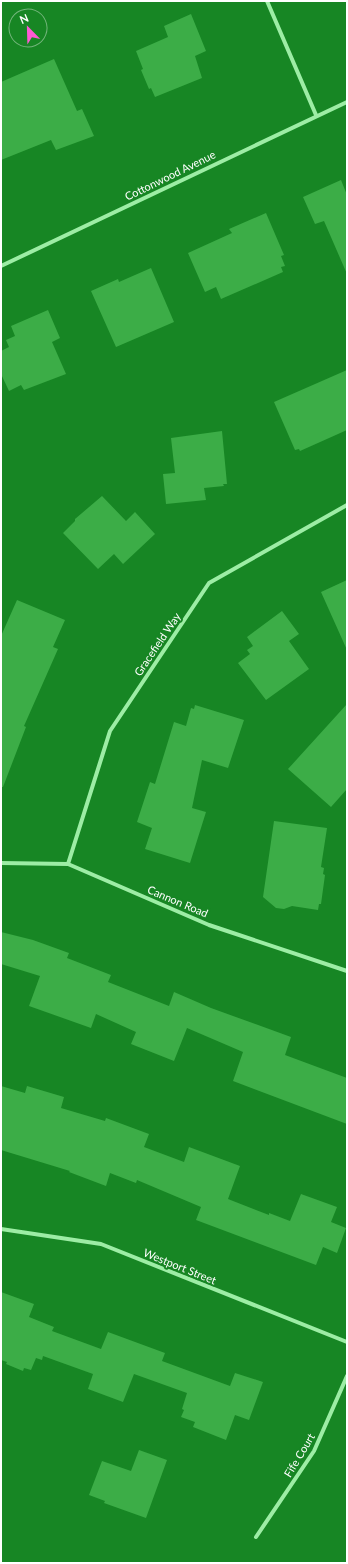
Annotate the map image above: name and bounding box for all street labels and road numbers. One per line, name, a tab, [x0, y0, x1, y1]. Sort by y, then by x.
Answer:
street label: Cottonwood Avenue	[123, 147, 218, 203]
street label: Gracefield Way	[131, 610, 183, 678]
street label: Cannon Road	[146, 882, 210, 920]
street label: Westport Street	[142, 1245, 218, 1287]
street label: Fife Court	[281, 1431, 317, 1479]

